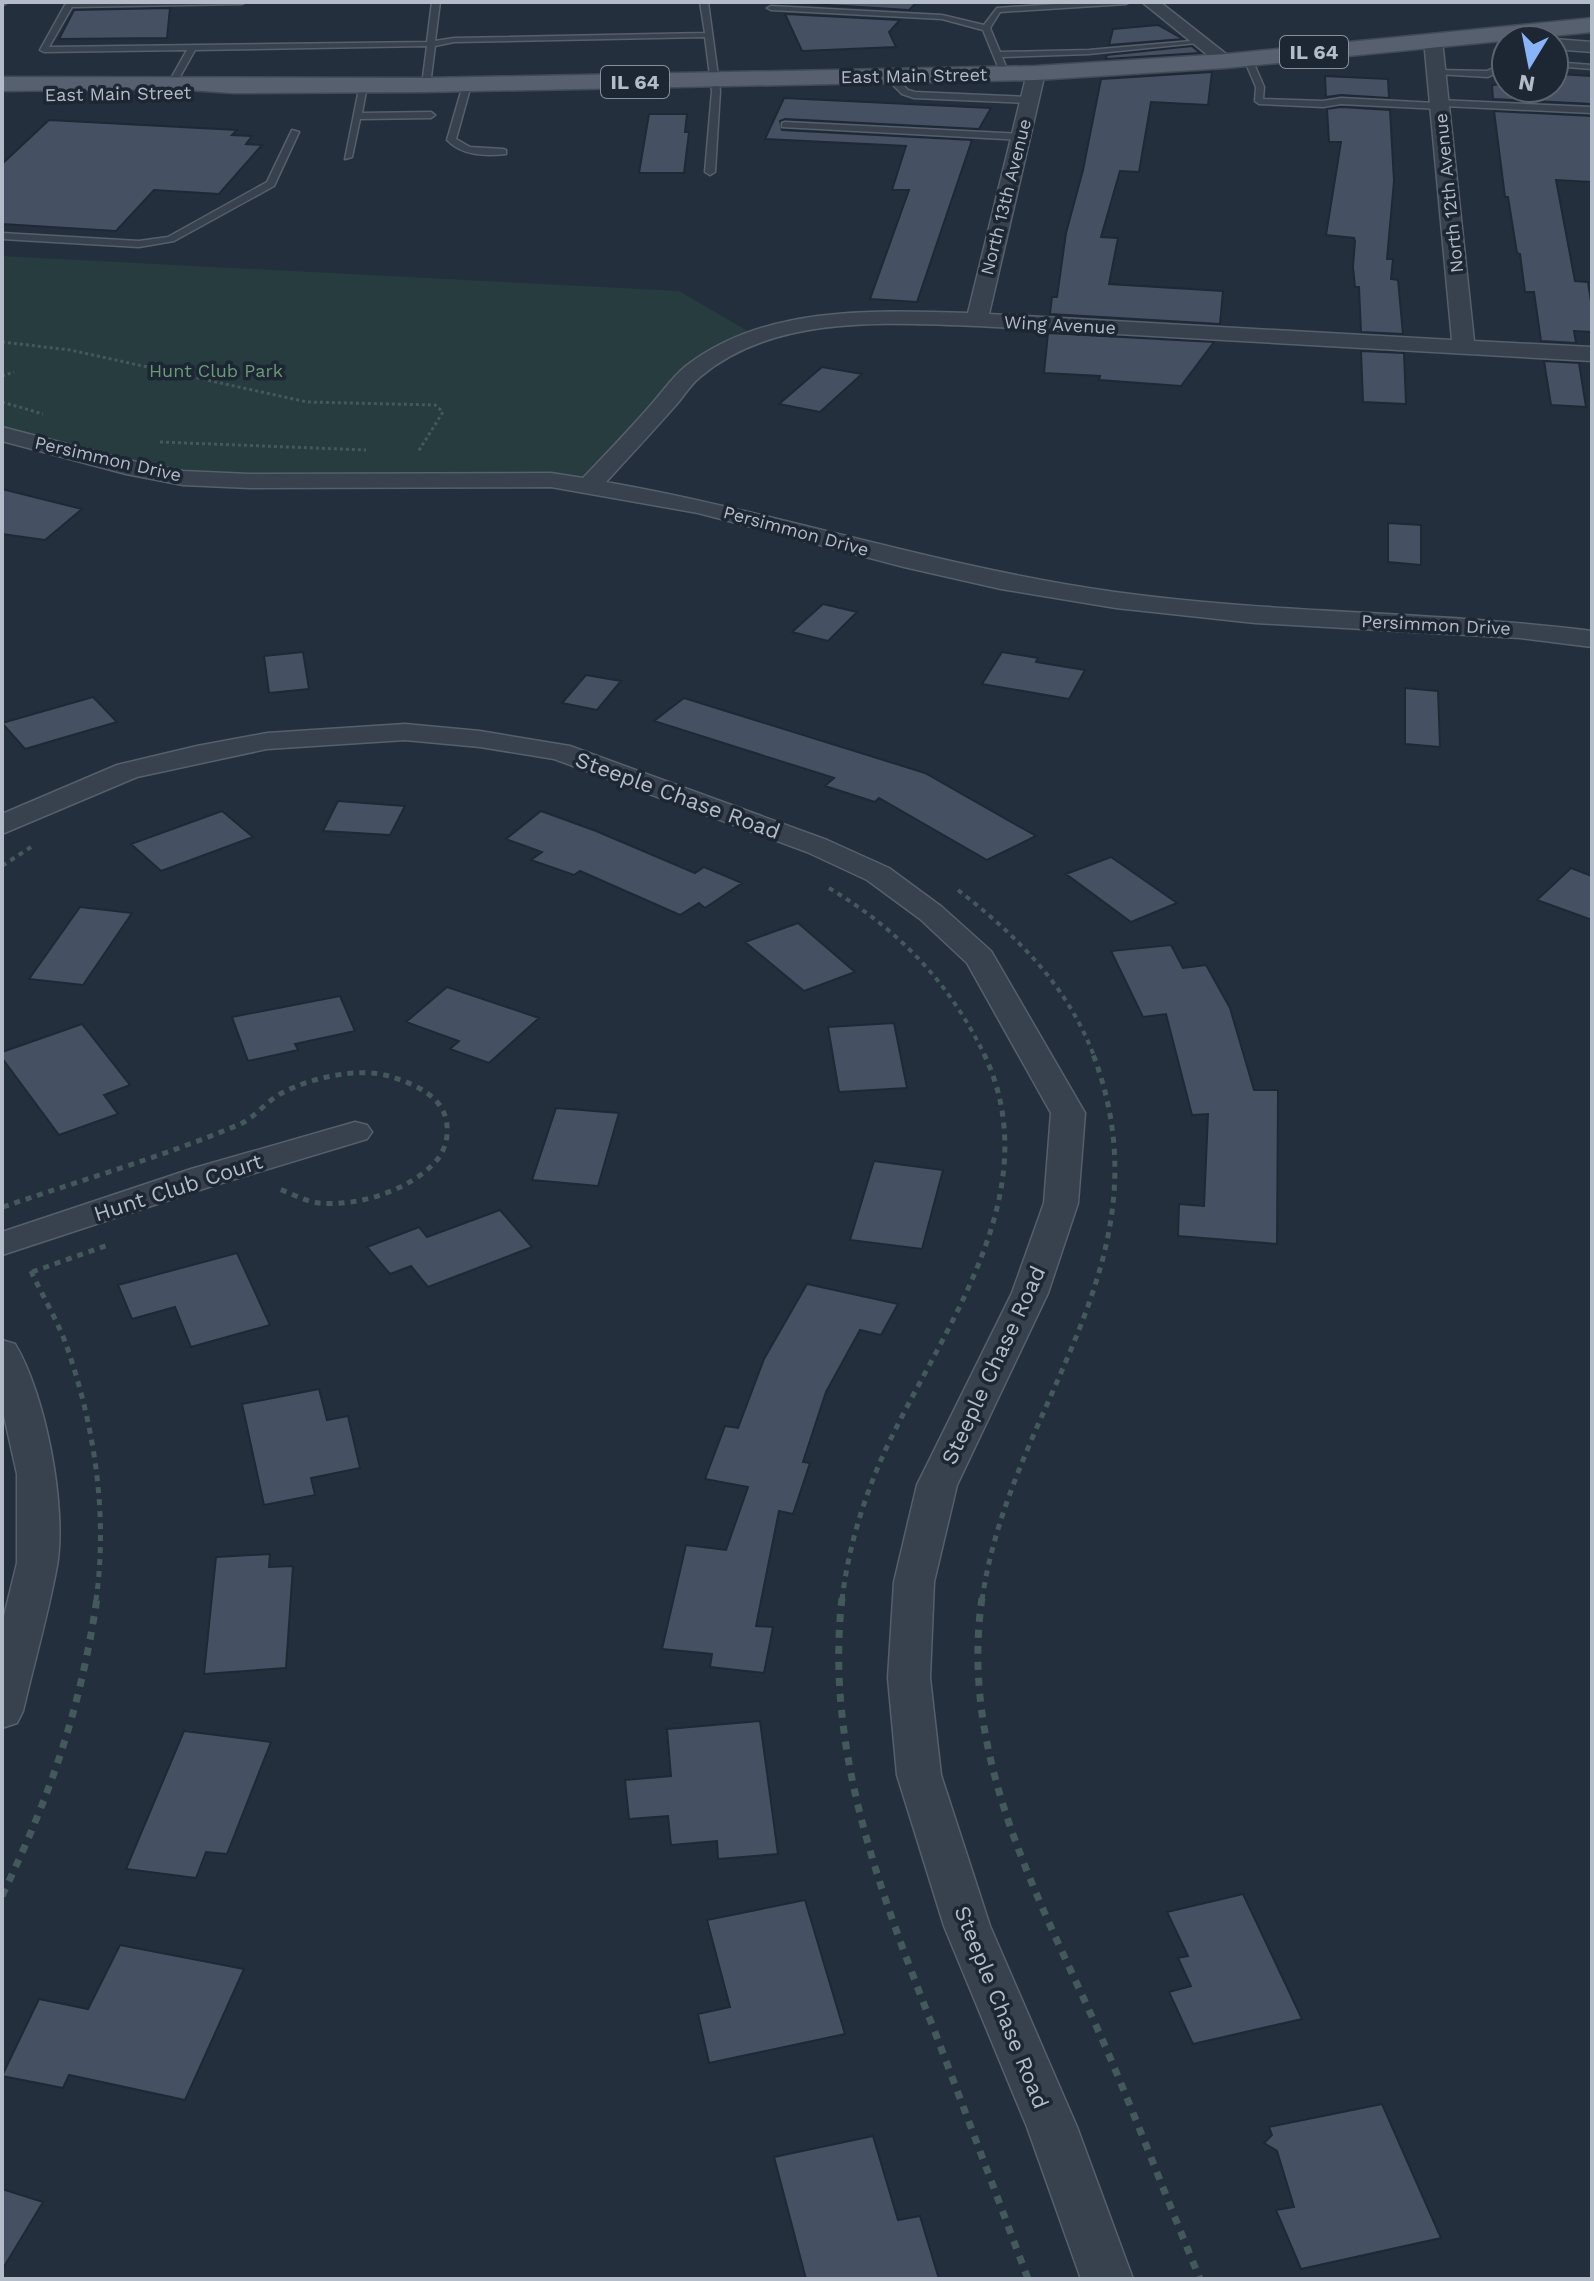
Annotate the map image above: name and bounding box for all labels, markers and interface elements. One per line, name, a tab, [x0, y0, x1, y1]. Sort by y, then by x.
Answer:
north arrow	[1490, 24, 1570, 104]
road number: IL 64	[1280, 36, 1348, 68]
street label: East Main Street	[841, 64, 988, 87]
road number: IL 64	[601, 66, 669, 98]
text: N	[1516, 69, 1537, 97]
street label: East Main Street	[45, 82, 192, 105]
street label: North 12th Avenue	[1430, 112, 1467, 274]
street label: North 13th Avenue	[976, 117, 1035, 277]
street label: Wing Avenue	[1004, 311, 1116, 338]
park label: Hunt Club Park	[149, 360, 283, 381]
street label: Persimmon Drive	[33, 431, 183, 486]
street label: Persimmon Drive	[721, 501, 871, 560]
street label: Persimmon Drive	[1361, 610, 1511, 639]
street label: Steeple Chase Road	[572, 747, 784, 844]
street label: Hunt Club Court	[91, 1148, 266, 1227]
street label: Steeple Chase Road	[936, 1262, 1050, 1468]
street label: Steeple Chase Road	[949, 1902, 1054, 2112]

